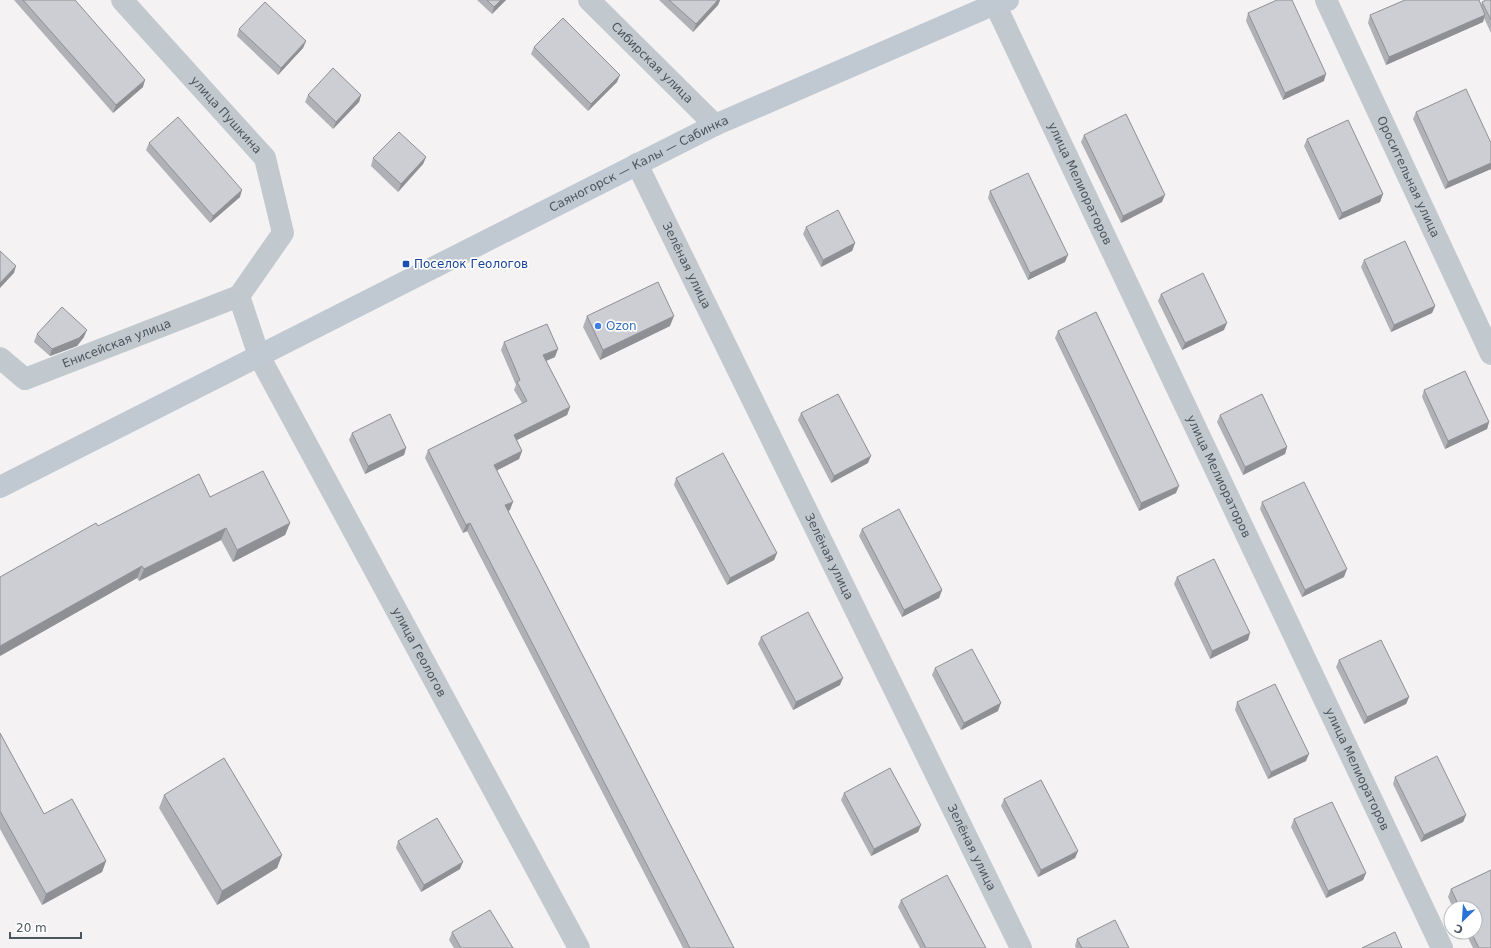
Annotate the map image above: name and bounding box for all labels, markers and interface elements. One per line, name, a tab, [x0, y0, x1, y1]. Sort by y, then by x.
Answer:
street label: Сибирская улица	[608, 19, 696, 106]
street label: улица Пушкина	[187, 73, 265, 156]
street label: Саяногорск — Калы — Сабинка	[547, 113, 731, 215]
street label: Оросительная улица	[1374, 114, 1443, 240]
street label: улица Мелиораторов	[1045, 120, 1115, 247]
street label: Зелёная улица	[660, 220, 714, 311]
place label: Поселок Геологов	[414, 257, 528, 271]
marker: Поселок Геологов	[401, 259, 411, 269]
street label: Енисейская улица	[60, 316, 173, 371]
place label: Ozon	[606, 319, 637, 333]
marker: Ozon	[593, 321, 603, 331]
street label: улица Мелиораторов	[1184, 413, 1254, 540]
street label: Зелёная улица	[802, 511, 856, 602]
street label: улица Геологов	[389, 605, 449, 699]
street label: улица Мелиораторов	[1322, 706, 1392, 833]
street label: Зелёная улица	[945, 802, 999, 893]
north arrow	[1443, 900, 1483, 940]
scale bar	[10, 914, 81, 940]
text: 20 m	[16, 921, 47, 935]
text: С	[1453, 921, 1465, 936]

